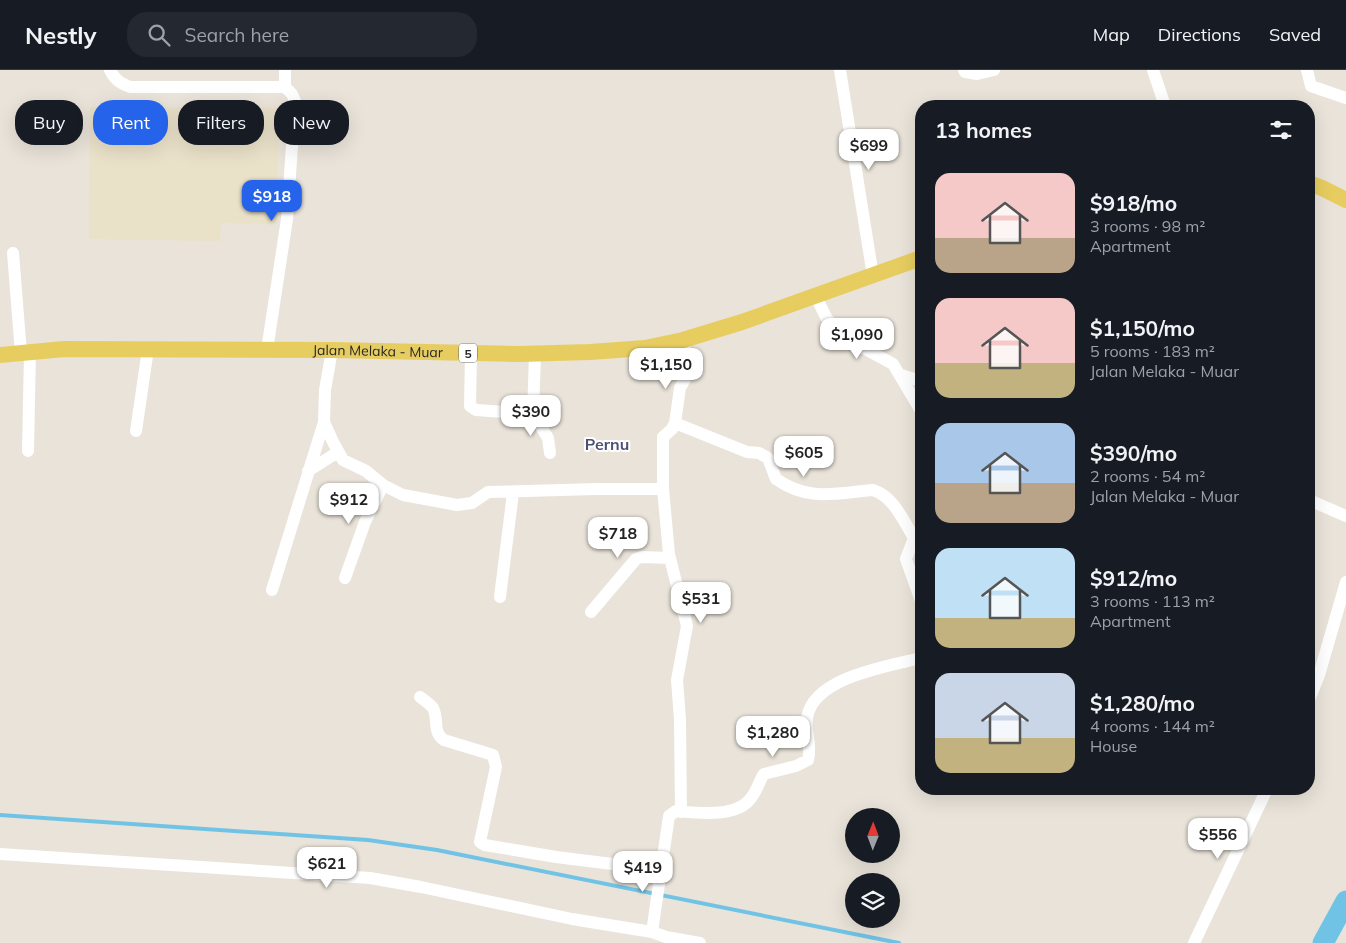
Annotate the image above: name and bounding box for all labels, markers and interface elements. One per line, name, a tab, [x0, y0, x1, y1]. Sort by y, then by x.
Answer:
search box	[127, 12, 477, 57]
text: Nestly	[25, 20, 97, 50]
icon: search	[145, 21, 173, 49]
text: Search here	[185, 23, 289, 47]
text: Map	[1093, 23, 1130, 46]
text: Directions	[1158, 23, 1241, 46]
text: Saved	[1269, 23, 1321, 46]
chip: Buy	[15, 100, 83, 145]
chip: Rent	[93, 100, 168, 145]
chip: Filters	[178, 100, 264, 145]
chip: New	[274, 100, 349, 145]
icon: filters	[1267, 116, 1295, 144]
text: 13 homes	[935, 117, 1032, 143]
pin: $699	[839, 128, 899, 171]
text: $699	[850, 135, 888, 155]
pin: $918	[242, 180, 302, 222]
text: $918	[253, 186, 291, 206]
text: $918/mo	[1090, 190, 1177, 216]
icon: home	[975, 193, 1035, 253]
text: 3 rooms · 98 m²	[1090, 216, 1205, 236]
text: Apartment	[1090, 236, 1171, 256]
text: $1,150/mo	[1090, 315, 1195, 341]
pin: $1,090	[816, 318, 898, 360]
icon: home	[975, 318, 1035, 378]
text: $1,090	[831, 324, 883, 344]
street label: Jalan Melaka - Muar	[312, 341, 444, 361]
text: 5 rooms · 183 m²	[1090, 341, 1215, 361]
road number: 5	[459, 344, 477, 362]
pin: $1,150	[625, 348, 707, 390]
text: $1,150	[640, 354, 692, 374]
text: Jalan Melaka - Muar	[1090, 361, 1239, 381]
pin: $390	[501, 394, 561, 437]
text: $390	[512, 401, 550, 421]
district label: Pernu	[585, 434, 629, 454]
pin: $605	[774, 436, 834, 478]
text: $390/mo	[1090, 440, 1177, 466]
text: $605	[785, 442, 823, 462]
icon: home	[975, 443, 1035, 503]
text: 2 rooms · 54 m²	[1090, 466, 1205, 486]
pin: $912	[319, 482, 379, 525]
text: Jalan Melaka - Muar	[1090, 486, 1239, 506]
text: $912	[330, 489, 368, 509]
pin: $718	[588, 516, 648, 559]
text: $718	[599, 523, 637, 543]
text: $912/mo	[1090, 565, 1177, 591]
icon: home	[975, 568, 1035, 628]
pin: $531	[671, 582, 731, 624]
text: $531	[682, 588, 720, 608]
text: 3 rooms · 113 m²	[1090, 591, 1215, 611]
text: Apartment	[1090, 611, 1171, 631]
text: $1,280/mo	[1090, 690, 1195, 716]
icon: home	[975, 693, 1035, 753]
pin: $1,280	[732, 716, 814, 758]
text: 4 rooms · 144 m²	[1090, 716, 1215, 736]
text: $1,280	[747, 722, 799, 742]
text: House	[1090, 736, 1137, 756]
north arrow	[845, 808, 900, 862]
map controls	[845, 808, 900, 928]
pin: $556	[1188, 818, 1248, 860]
text: $556	[1199, 824, 1237, 844]
pin: $621	[297, 846, 357, 889]
pin: $419	[613, 850, 673, 893]
text: $621	[308, 853, 346, 873]
text: $419	[624, 857, 662, 877]
button: layers	[845, 873, 900, 928]

